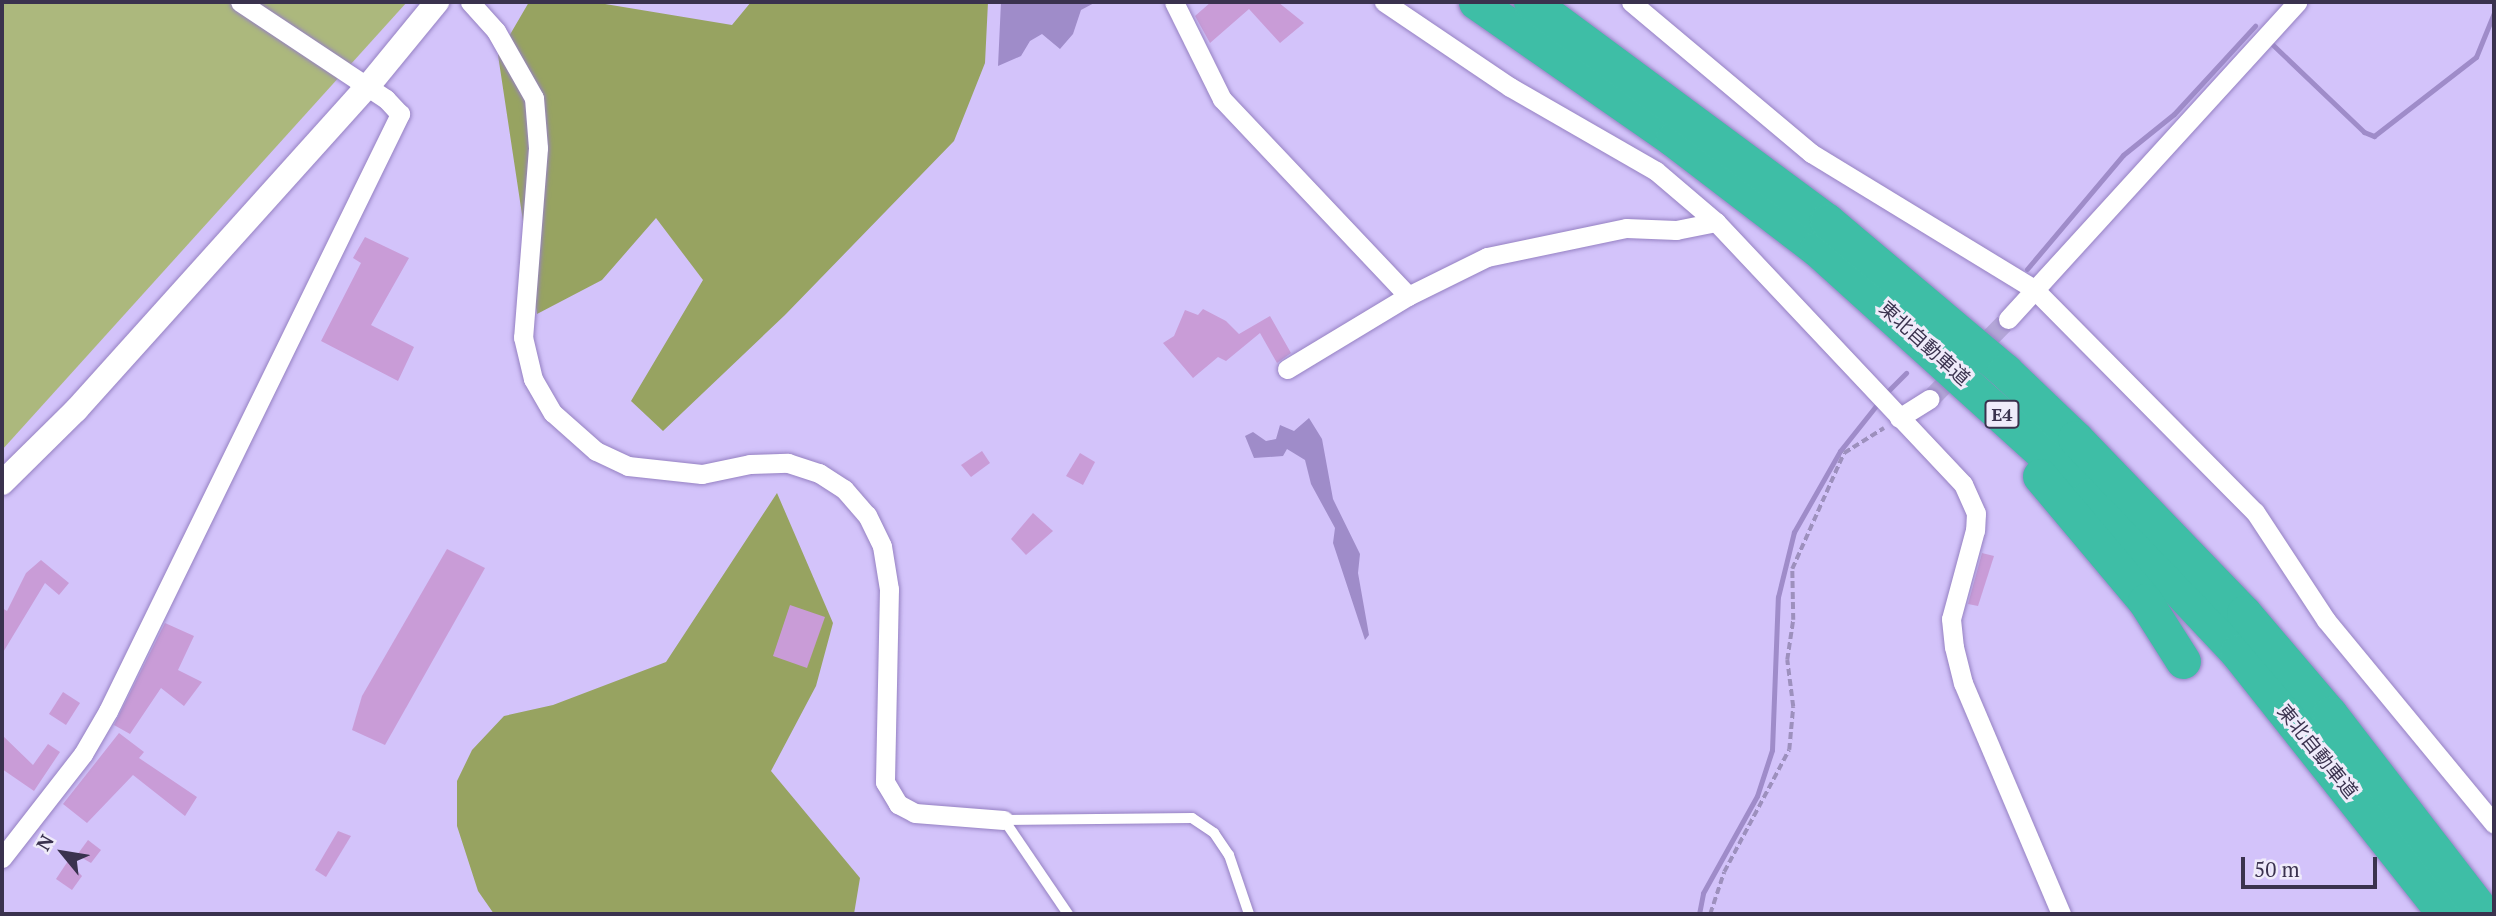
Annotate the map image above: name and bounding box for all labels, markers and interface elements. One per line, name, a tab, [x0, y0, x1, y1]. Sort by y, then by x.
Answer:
street label: 東北自動車道	[1875, 296, 1975, 390]
road number: E4	[1983, 400, 2021, 428]
street label: 東北自動車道	[2273, 700, 2363, 802]
north arrow	[28, 818, 98, 888]
text: N	[30, 830, 59, 855]
scale bar	[2244, 842, 2380, 886]
text: 50 m	[2254, 855, 2300, 883]

